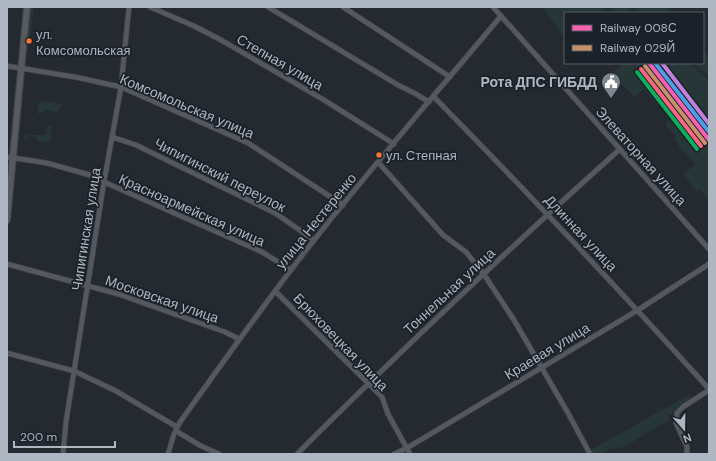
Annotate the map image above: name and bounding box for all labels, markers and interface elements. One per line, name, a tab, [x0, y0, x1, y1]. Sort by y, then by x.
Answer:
legend	[564, 12, 704, 64]
text: Railway 008С	[600, 20, 677, 36]
place label: ул. Комсомольская	[36, 26, 131, 59]
street label: Степная улица	[233, 30, 327, 94]
marker: ул. Комсомольская	[24, 36, 34, 46]
text: Railway 029Й	[600, 40, 675, 56]
street label: Комсомольская улица	[117, 70, 257, 143]
public building icon: Рота ДПС ГИБДД	[600, 71, 622, 99]
place label: Рота ДПС ГИБДД	[480, 73, 597, 91]
street label: Элеваторная улица	[592, 103, 690, 210]
street label: Чипигинский переулок	[151, 134, 290, 216]
place label: ул. Степная	[386, 147, 457, 164]
marker: ул. Степная	[374, 150, 384, 160]
street label: Чипигинская улица	[67, 166, 105, 292]
street label: улица Нестеренко	[272, 169, 360, 273]
street label: Красноармейская улица	[116, 170, 268, 250]
street label: Длинная улица	[541, 191, 621, 275]
street label: Тоннельная улица	[399, 244, 499, 338]
street label: Московская улица	[103, 271, 221, 327]
street label: Брюховецкая улица	[290, 289, 392, 395]
street label: Краевая улица	[501, 318, 593, 384]
north arrow	[664, 409, 704, 449]
scale bar	[14, 423, 115, 449]
text: 200 m	[20, 429, 57, 445]
text: N	[681, 430, 694, 446]

